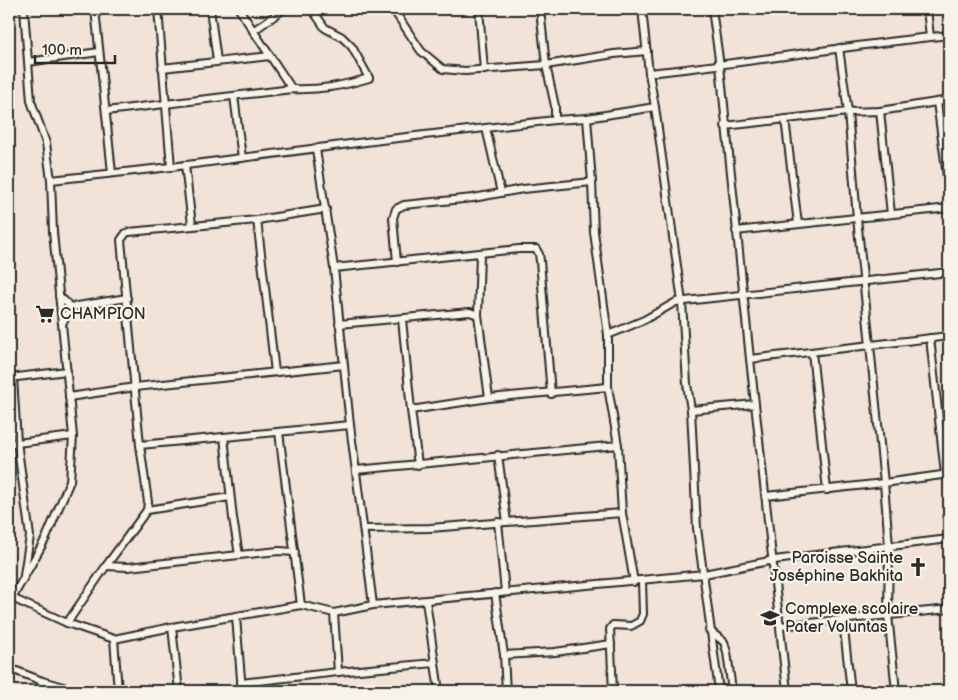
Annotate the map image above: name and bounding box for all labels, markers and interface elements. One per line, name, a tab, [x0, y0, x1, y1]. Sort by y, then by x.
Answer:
scale bar	[35, 32, 115, 64]
text: 100 m	[42, 41, 82, 60]
supermarket icon: CHAMPION	[34, 303, 56, 325]
place label: CHAMPION	[60, 305, 146, 324]
place label: Paroisse Sainte Joséphine Bakhita	[770, 549, 904, 586]
church icon: Paroisse Sainte Joséphine Bakhita	[907, 556, 929, 578]
place label: Complexe scolaire Pater Voluntas	[785, 600, 919, 637]
school or university icon: Complexe scolaire Pater Voluntas	[759, 607, 781, 629]

